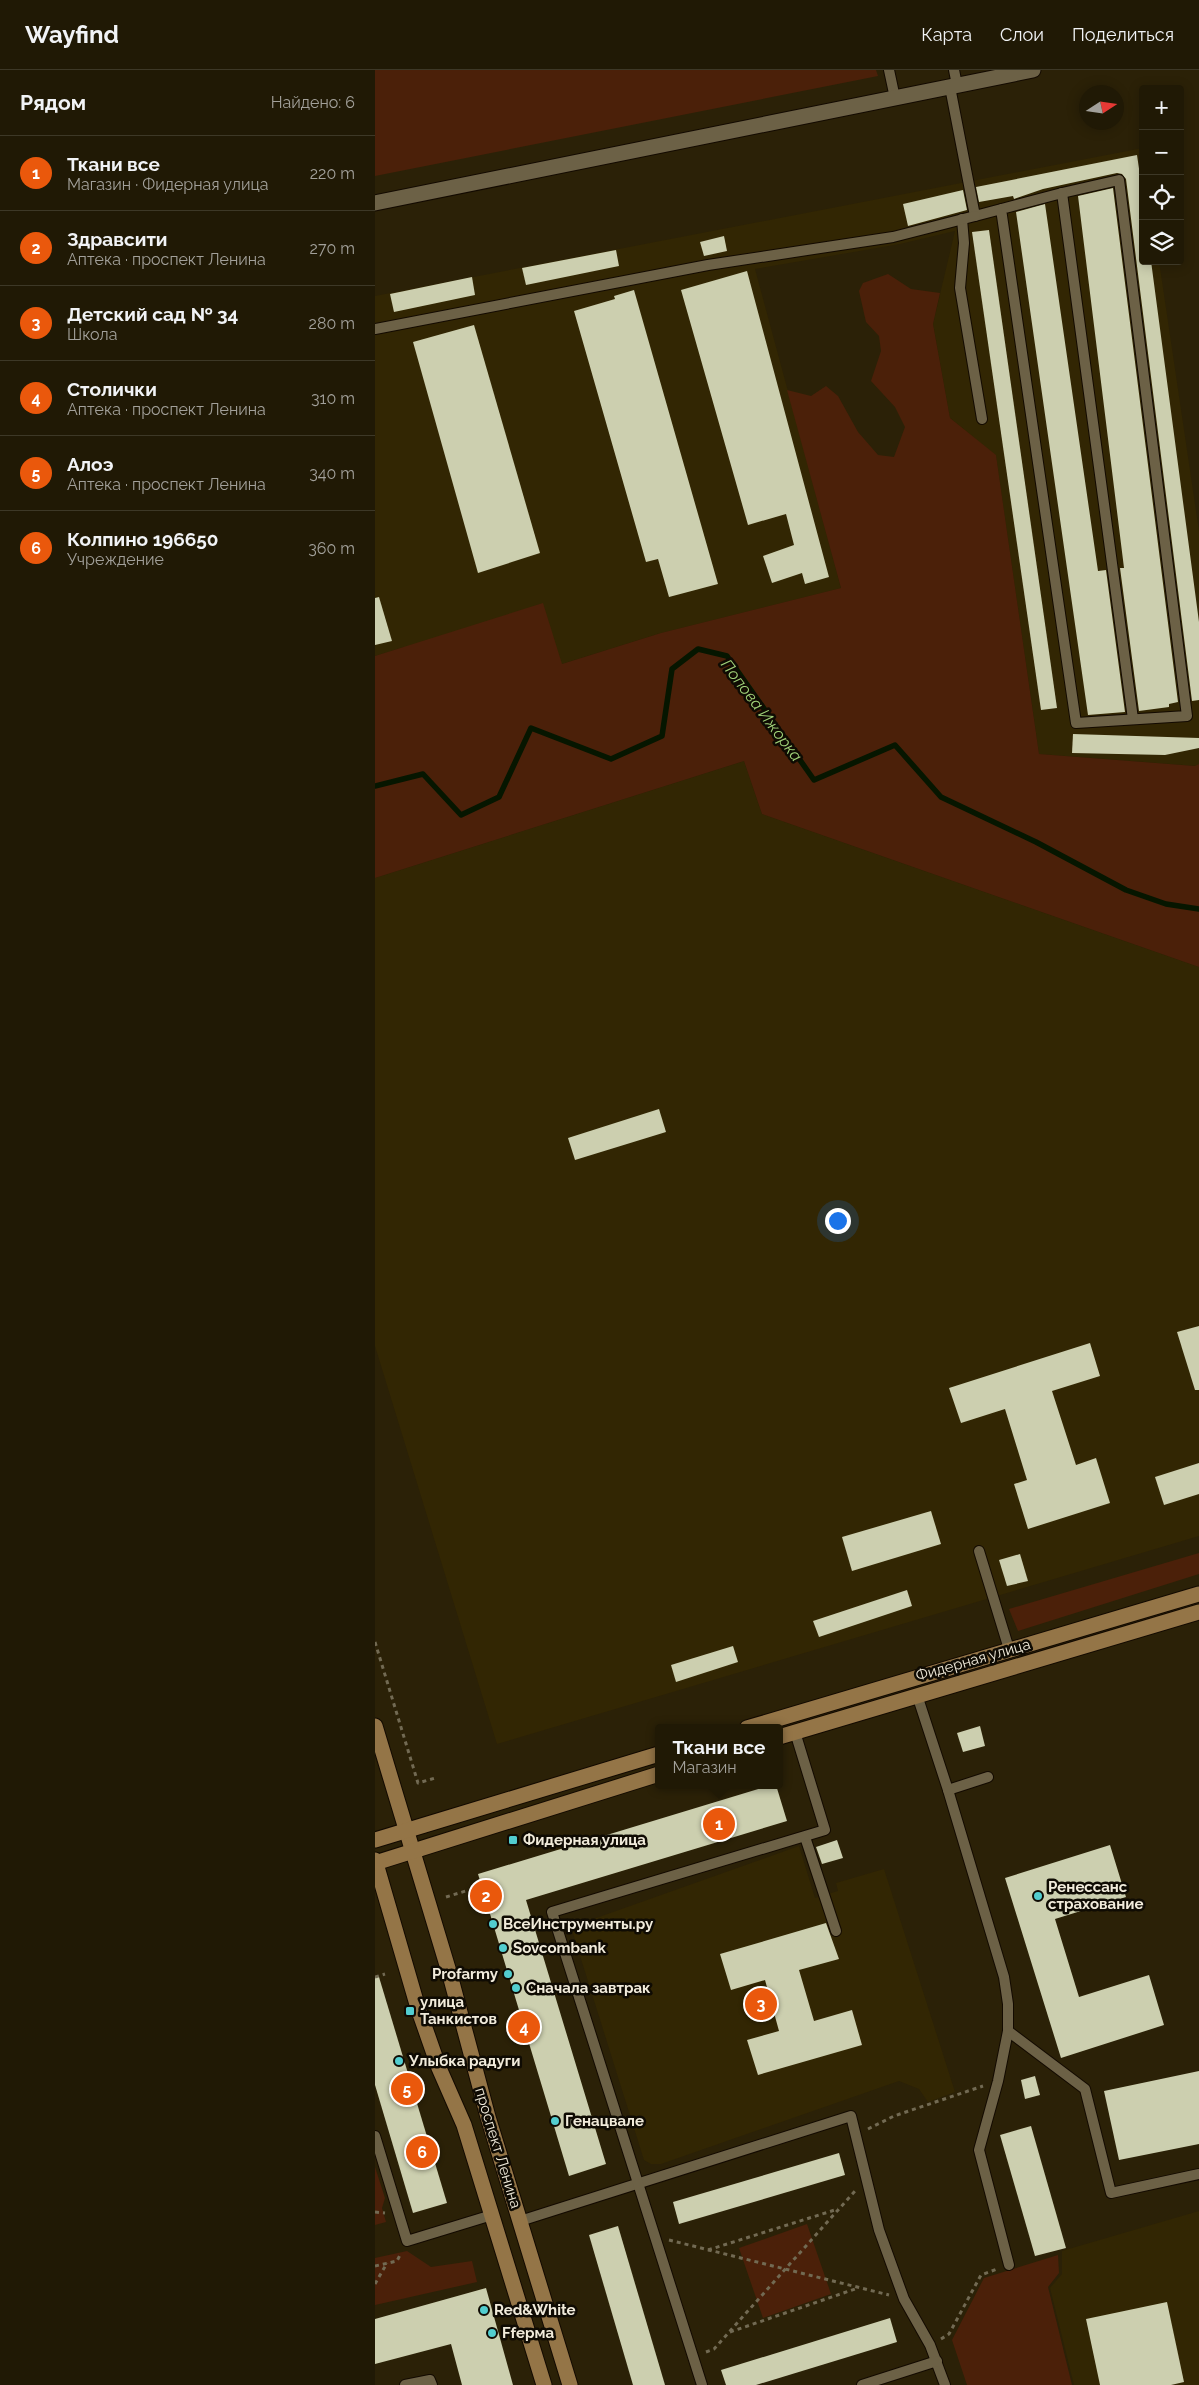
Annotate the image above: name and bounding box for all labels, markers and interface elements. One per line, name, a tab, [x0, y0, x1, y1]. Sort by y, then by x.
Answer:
text: Wayfind	[25, 20, 119, 49]
text: Карта	[921, 24, 972, 45]
text: Слои	[1000, 24, 1044, 45]
text: Поделиться	[1072, 24, 1174, 45]
north arrow	[1079, 85, 1124, 130]
map controls	[1139, 85, 1184, 265]
button: +	[1139, 85, 1184, 130]
text: Рядом	[20, 90, 86, 115]
text: Найдено: 6	[271, 93, 355, 112]
button: −	[1139, 130, 1184, 175]
text: Ткани все	[67, 153, 160, 175]
text: 1	[32, 164, 40, 183]
text: 220 m	[310, 164, 355, 183]
text: Магазин · Фидерная улица	[67, 175, 268, 194]
button: locate	[1139, 175, 1184, 220]
button: layers	[1139, 220, 1184, 265]
text: Здравсити	[67, 228, 167, 250]
text: 2	[31, 239, 41, 258]
text: 270 m	[310, 239, 355, 258]
text: Аптека · проспект Ленина	[67, 250, 266, 269]
text: Детский сад № 34	[67, 303, 238, 325]
text: 3	[32, 314, 40, 333]
text: 280 m	[309, 314, 355, 333]
text: Школа	[67, 325, 117, 344]
text: Столички	[67, 378, 157, 400]
text: 4	[31, 389, 41, 408]
text: 310 m	[311, 389, 355, 408]
text: Аптека · проспект Ленина	[67, 400, 266, 419]
text: Алоэ	[67, 453, 114, 475]
text: 5	[32, 464, 40, 483]
text: 340 m	[309, 464, 355, 483]
text: Аптека · проспект Ленина	[67, 475, 266, 494]
text: Колпино 196650	[67, 528, 219, 550]
text: 6	[31, 539, 41, 558]
text: 360 m	[308, 539, 355, 558]
text: Учреждение	[67, 550, 164, 569]
water label: Попова Ижорка	[717, 656, 806, 765]
your location	[825, 1208, 851, 1234]
street label: Фидерная улица	[914, 1635, 1032, 1685]
popup	[655, 1724, 783, 1789]
text: Ткани все	[673, 1736, 765, 1758]
text: Магазин	[673, 1758, 737, 1777]
pin: 1	[703, 1805, 735, 1843]
place label: Фидерная улица	[523, 1831, 646, 1849]
marker: Фидерная улица	[507, 1834, 519, 1846]
pin: 2	[470, 1877, 502, 1915]
place label: Ренессанс страхование	[1048, 1878, 1143, 1913]
marker: Ренессанс страхование	[1032, 1890, 1044, 1902]
place label: ВсеИнструменты.ру	[503, 1915, 654, 1933]
marker: ВсеИнструменты.ру	[487, 1918, 499, 1930]
place label: Sovcombank	[513, 1939, 607, 1957]
marker: Sovcombank	[497, 1942, 509, 1954]
place label: Profarmy	[432, 1965, 499, 1983]
marker: Profarmy	[502, 1968, 514, 1980]
place label: Сначала завтрак	[526, 1979, 651, 1997]
marker: Сначала завтрак	[510, 1982, 522, 1994]
pin: 3	[745, 1985, 777, 2023]
place label: улица Танкистов	[420, 1993, 497, 2028]
marker: улица Танкистов	[404, 2005, 416, 2017]
pin: 4	[508, 2008, 540, 2046]
place label: Улыбка радуги	[408, 2052, 520, 2070]
marker: Улыбка радуги	[393, 2055, 405, 2067]
pin: 5	[391, 2070, 423, 2108]
street label: проспект Ленина	[471, 2085, 525, 2211]
place label: Генацвале	[565, 2112, 644, 2130]
marker: Генацвале	[549, 2115, 561, 2127]
pin: 6	[406, 2133, 438, 2171]
place label: Red&White	[494, 2301, 576, 2319]
marker: Red&White	[478, 2304, 490, 2316]
place label: Ffерма	[502, 2324, 554, 2342]
marker: Ffерма	[486, 2327, 498, 2339]

